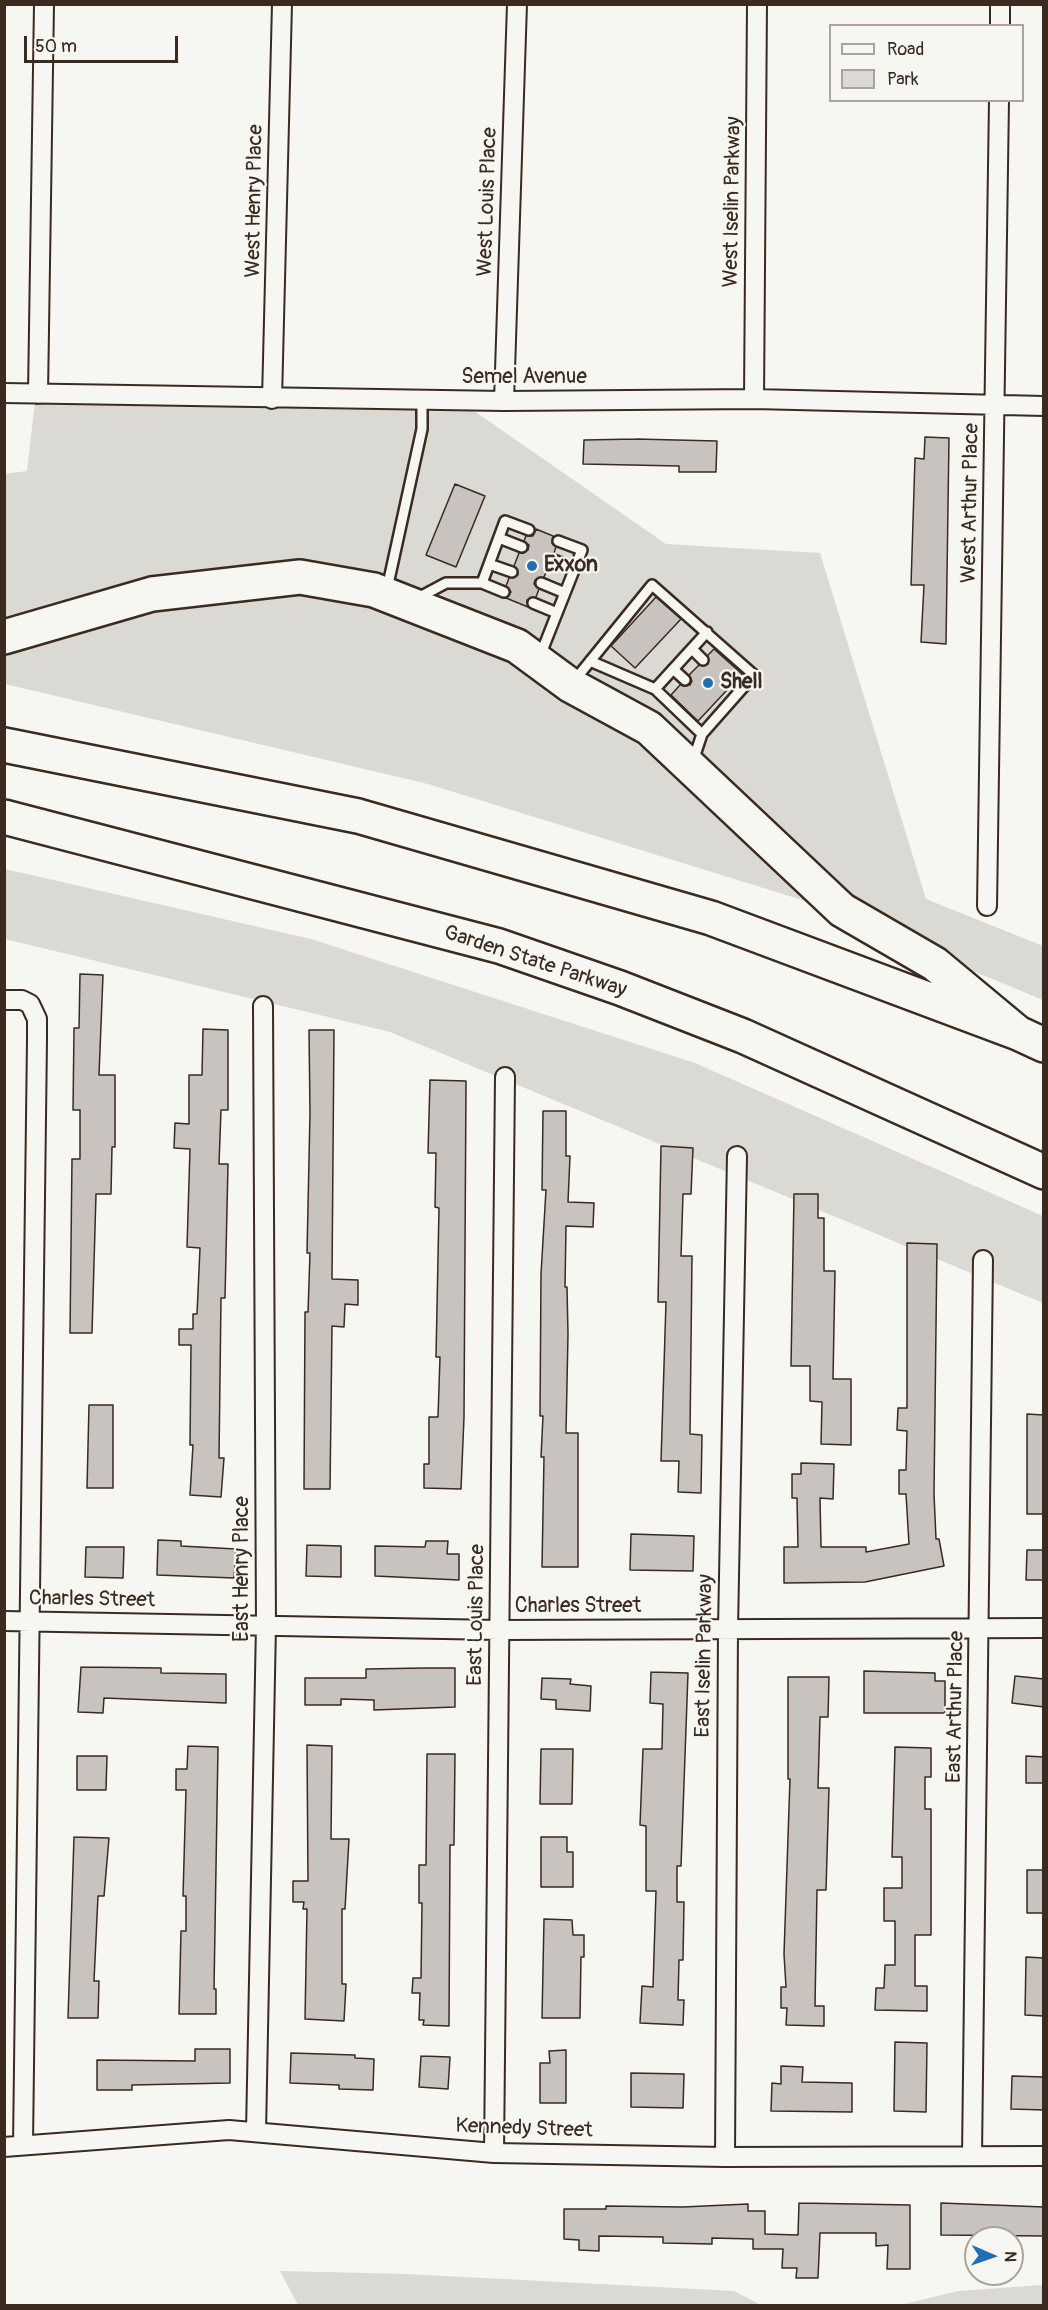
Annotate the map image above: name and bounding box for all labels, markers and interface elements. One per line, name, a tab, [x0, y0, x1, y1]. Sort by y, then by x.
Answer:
scale bar	[27, 24, 182, 62]
legend	[829, 24, 1024, 102]
text: 50 m	[35, 35, 77, 58]
text: Road	[887, 38, 924, 61]
text: Park	[887, 68, 919, 91]
street label: West Iselin Parkway	[719, 116, 747, 288]
street label: West Henry Place	[241, 124, 269, 278]
street label: West Louis Place	[473, 127, 503, 277]
street label: Semel Avenue	[461, 365, 587, 391]
street label: West Arthur Place	[957, 423, 985, 583]
place label: Exxon	[544, 553, 598, 579]
marker: Exxon	[525, 559, 539, 573]
place label: Shell	[720, 670, 762, 696]
marker: Shell	[701, 676, 715, 690]
street label: Garden State Parkway	[441, 921, 629, 1003]
street label: East Henry Place	[230, 1496, 256, 1642]
street label: East Louis Place	[463, 1544, 491, 1686]
street label: East Iselin Parkway	[691, 1574, 719, 1738]
street label: Charles Street	[29, 1586, 155, 1614]
street label: Charles Street	[515, 1594, 641, 1620]
street label: East Arthur Place	[942, 1631, 970, 1783]
street label: Kennedy Street	[455, 2114, 593, 2144]
north arrow	[964, 2226, 1024, 2286]
text: N	[1000, 2251, 1020, 2262]

